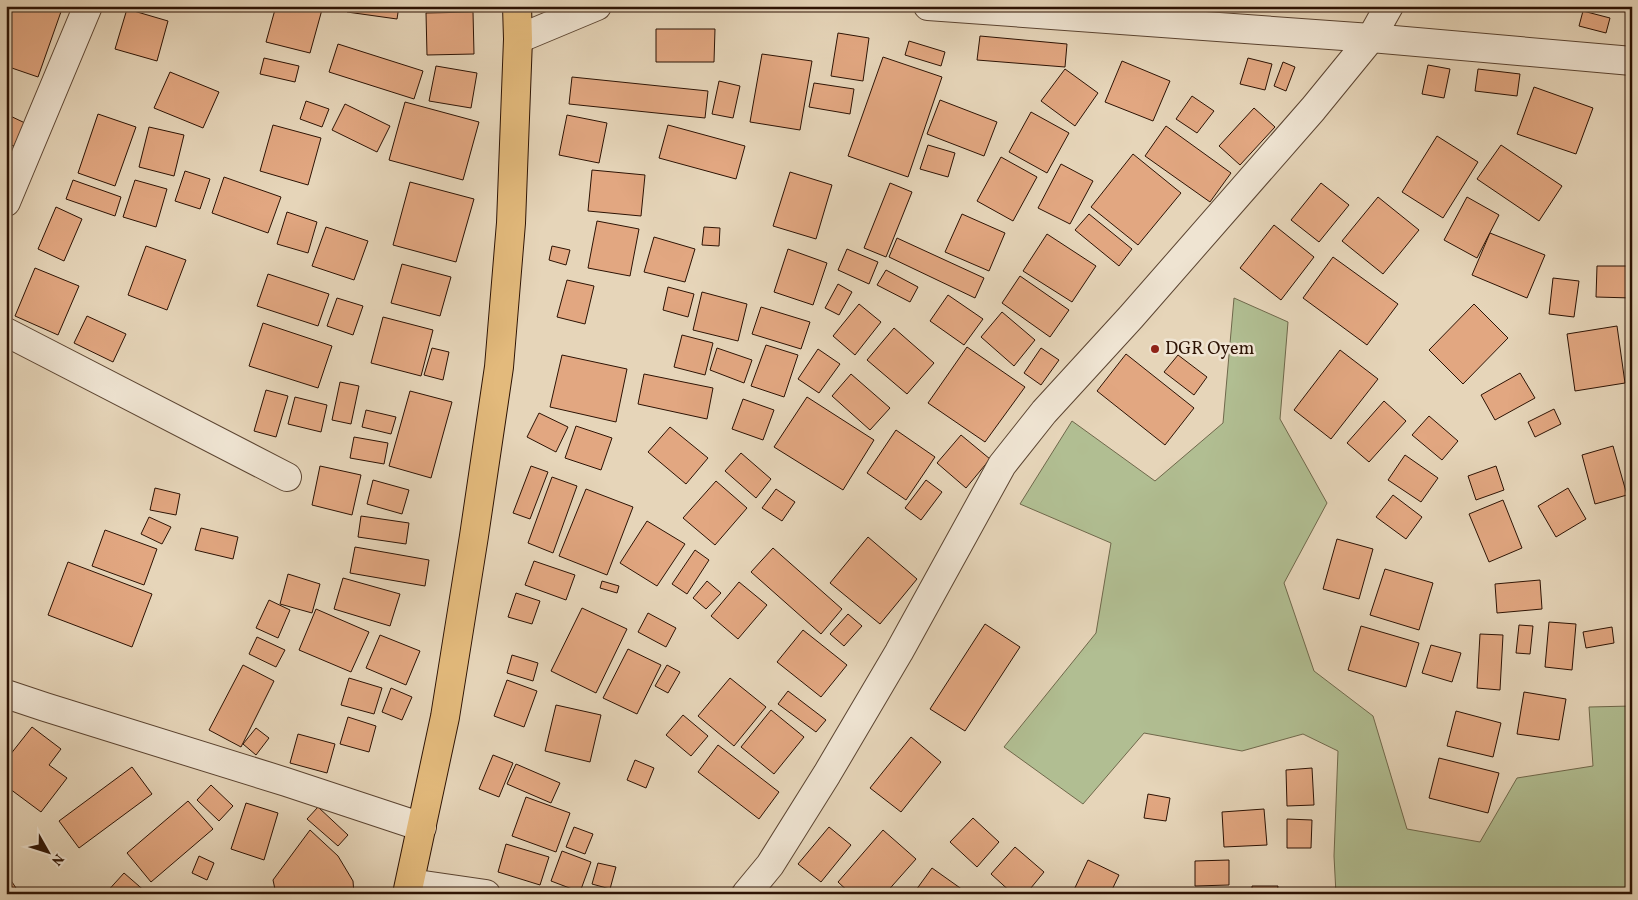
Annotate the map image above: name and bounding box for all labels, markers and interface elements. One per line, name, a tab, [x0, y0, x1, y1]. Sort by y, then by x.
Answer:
place label: DGR Oyem	[1165, 337, 1254, 362]
marker: DGR Oyem	[1149, 343, 1161, 355]
north arrow	[22, 828, 72, 878]
text: N	[46, 849, 68, 869]

